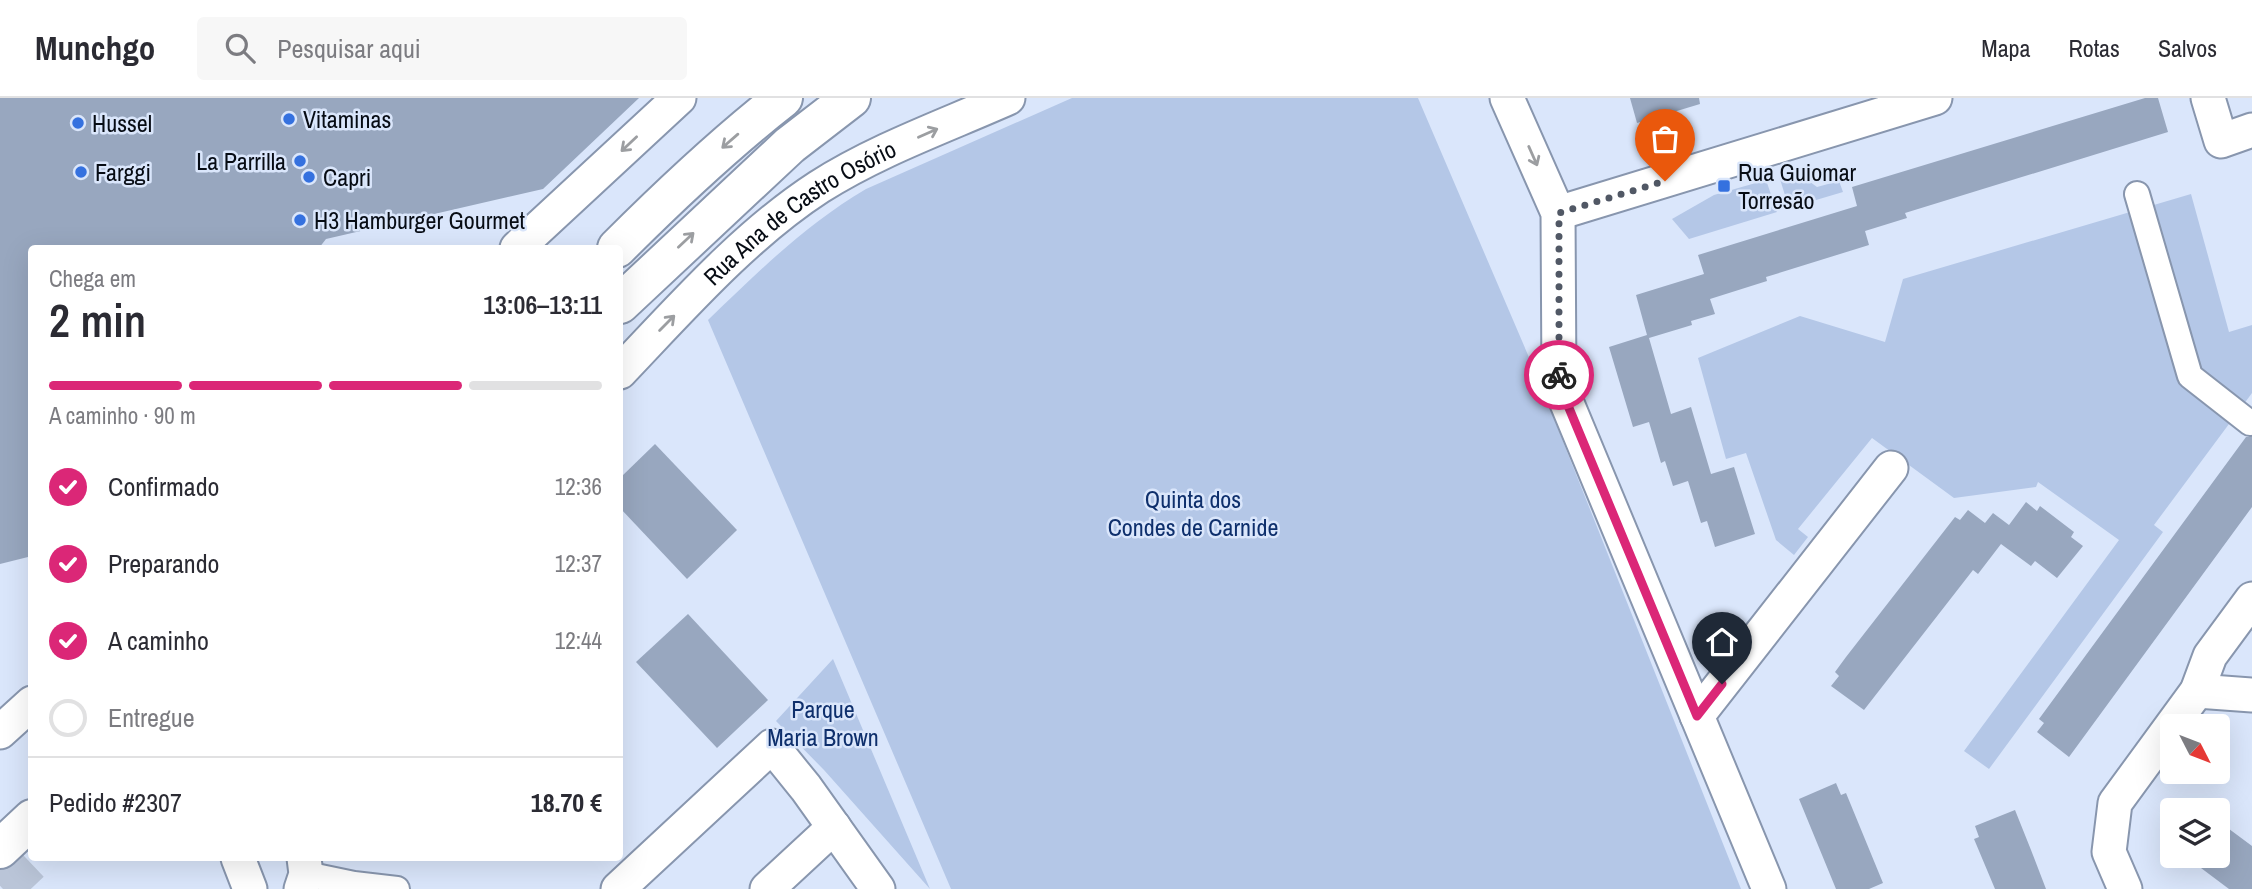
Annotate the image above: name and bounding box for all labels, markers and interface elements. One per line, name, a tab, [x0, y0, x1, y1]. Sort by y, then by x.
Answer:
search box	[197, 17, 687, 80]
text: Munchgo	[35, 26, 155, 70]
icon: search	[221, 29, 259, 67]
text: Pesquisar aqui	[277, 31, 421, 66]
text: Mapa	[1981, 32, 2031, 64]
text: Rotas	[2069, 32, 2120, 64]
text: Salvos	[2158, 32, 2217, 64]
place label: Vitaminas	[303, 103, 391, 135]
place label: Hussel	[92, 107, 152, 139]
pin	[1635, 109, 1695, 181]
marker: Vitaminas	[281, 111, 297, 127]
marker: Hussel	[70, 115, 86, 131]
icon: bag	[1646, 120, 1684, 158]
one-way arrow	[917, 126, 938, 139]
street label: Rua Ana de Castro Osório	[696, 132, 901, 292]
one-way arrow	[722, 133, 740, 149]
one-way arrow	[621, 136, 638, 153]
one-way arrow	[1527, 144, 1540, 166]
place label: La Parrilla	[196, 145, 286, 177]
marker: La Parrilla	[292, 153, 308, 169]
place label: Farggi	[95, 156, 151, 188]
place label: Rua Guiomar Torresão	[1738, 156, 1857, 216]
place label: Capri	[323, 161, 371, 193]
marker: Farggi	[73, 164, 89, 180]
marker: Capri	[301, 169, 317, 185]
marker: Rua Guiomar Torresão	[1716, 178, 1732, 194]
place label: H3 Hamburger Gourmet	[314, 204, 526, 236]
marker: H3 Hamburger Gourmet	[292, 212, 308, 228]
one-way arrow	[677, 232, 695, 248]
text: Chega em	[49, 263, 136, 294]
text: 13:06–13:11	[483, 287, 602, 322]
text: 2 min	[49, 289, 146, 351]
one-way arrow	[659, 315, 676, 332]
courier	[1524, 340, 1594, 410]
icon: bike	[1540, 356, 1578, 394]
text: A caminho · 90 m	[49, 400, 196, 431]
icon: check	[49, 468, 87, 506]
text: Confirmado	[108, 469, 219, 504]
text: 12:36	[555, 471, 602, 502]
park label: Quinta dos Condes de Carnide	[1108, 483, 1278, 543]
icon: check	[49, 545, 87, 583]
text: Preparando	[108, 546, 219, 581]
text: 12:37	[555, 548, 602, 579]
pin	[1692, 612, 1752, 684]
icon: check	[49, 622, 87, 660]
text: A caminho	[108, 623, 209, 658]
icon: home	[1703, 623, 1741, 661]
text: 12:44	[555, 625, 602, 656]
park label: Parque Maria Brown	[767, 693, 879, 753]
text: Entregue	[108, 700, 195, 735]
north arrow	[2160, 714, 2230, 784]
map controls	[2160, 714, 2230, 868]
text: Pedido #2307	[49, 785, 182, 820]
text: 18.70 €	[531, 785, 602, 820]
button: layers	[2160, 798, 2230, 868]

